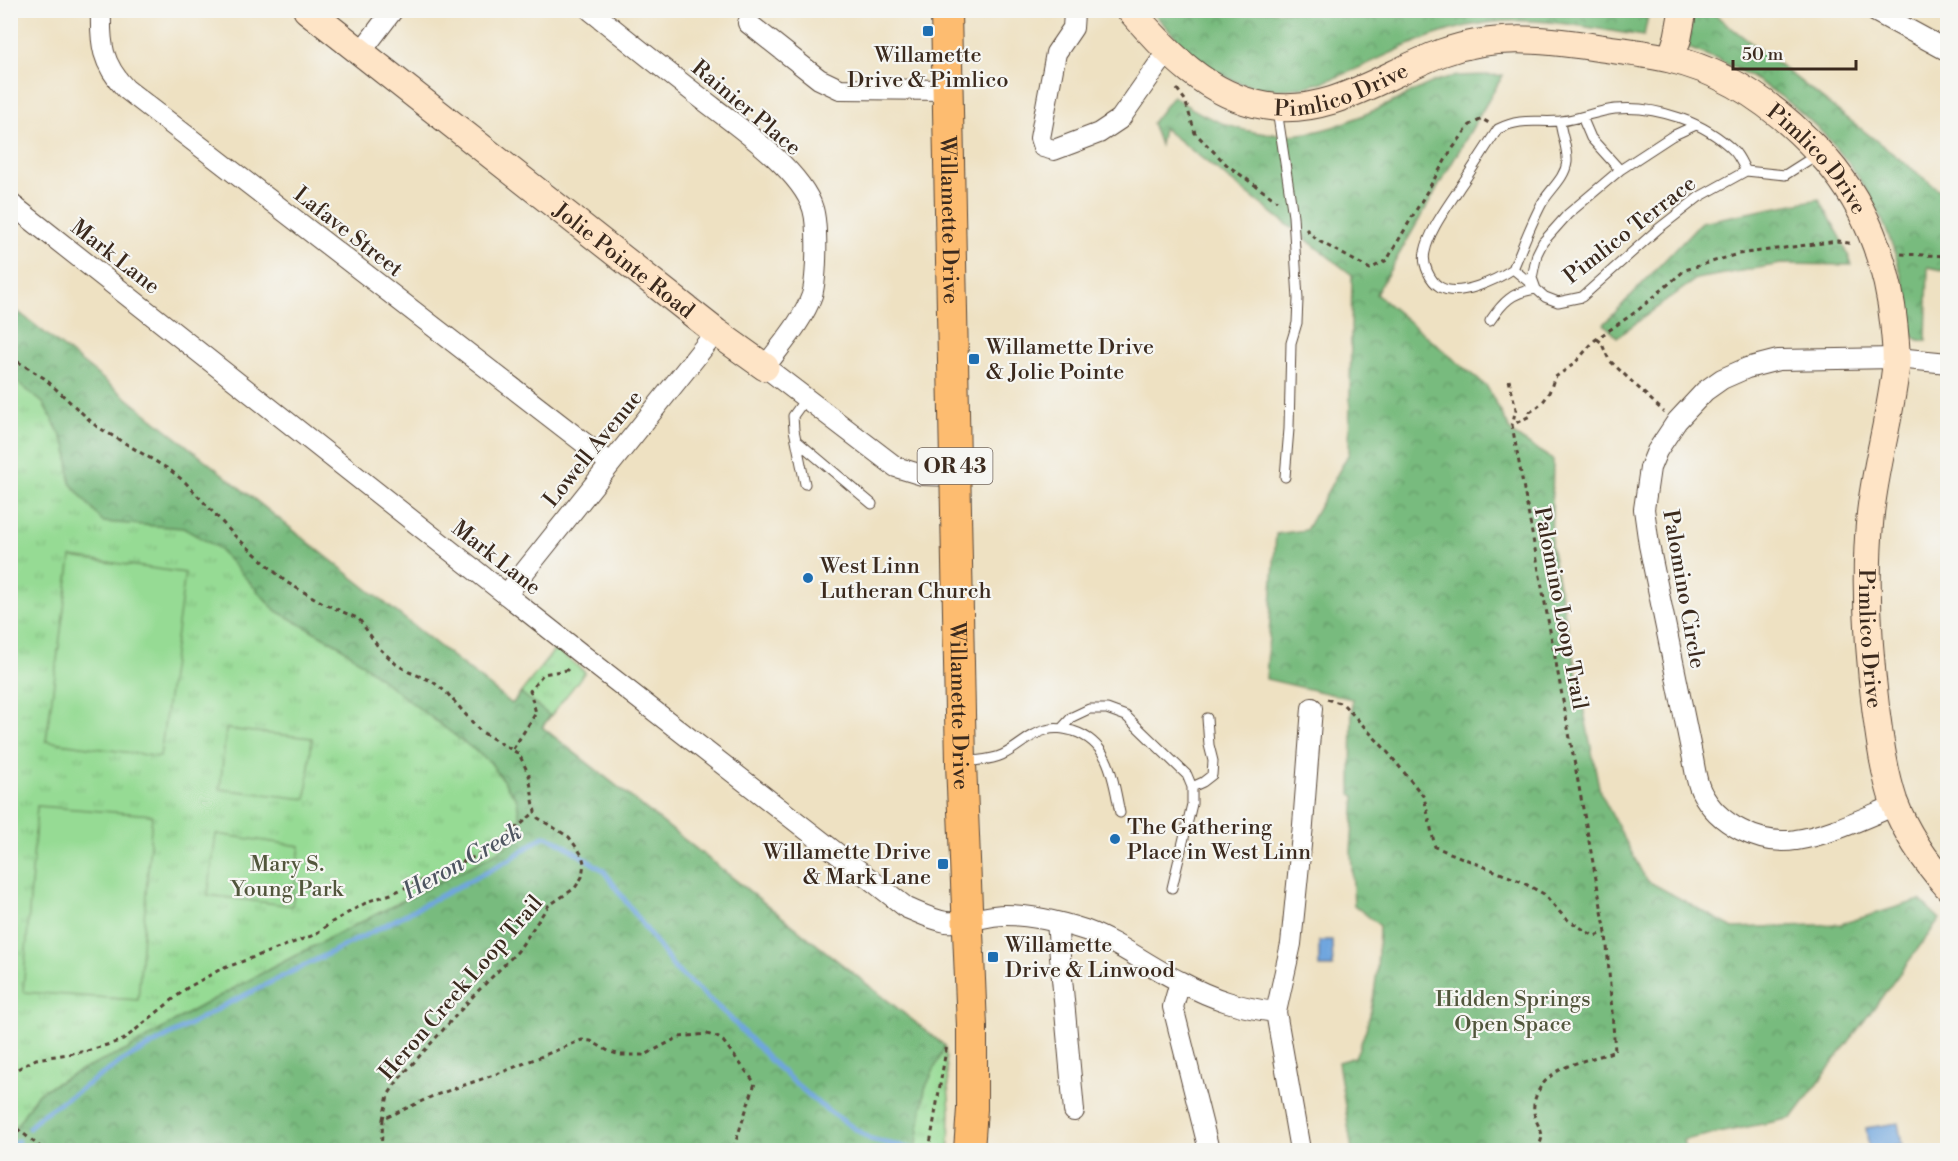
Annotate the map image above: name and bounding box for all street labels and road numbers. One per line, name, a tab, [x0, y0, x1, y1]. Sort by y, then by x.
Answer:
street label: Rainier Place	[686, 55, 806, 162]
street label: Pimlico Drive	[1274, 57, 1413, 123]
street label: Pimlico Drive	[1761, 98, 1872, 219]
street label: Willamette Drive	[933, 135, 964, 304]
street label: Pimlico Terrace	[1558, 170, 1702, 290]
street label: Lafave Street	[288, 181, 408, 283]
street label: Jolie Pointe Road	[547, 197, 700, 325]
street label: Mark Lane	[65, 214, 165, 300]
street label: Lowell Avenue	[538, 385, 649, 513]
road number: OR 43	[918, 448, 992, 484]
street label: Palomino Loop Trail	[1528, 505, 1594, 712]
street label: Palomino Circle	[1656, 508, 1711, 671]
street label: Mark Lane	[446, 515, 546, 601]
street label: Pimlico Drive	[1852, 569, 1888, 710]
street label: Willamette Drive	[943, 621, 974, 791]
street label: Heron Creek Loop Trail	[374, 890, 549, 1086]

